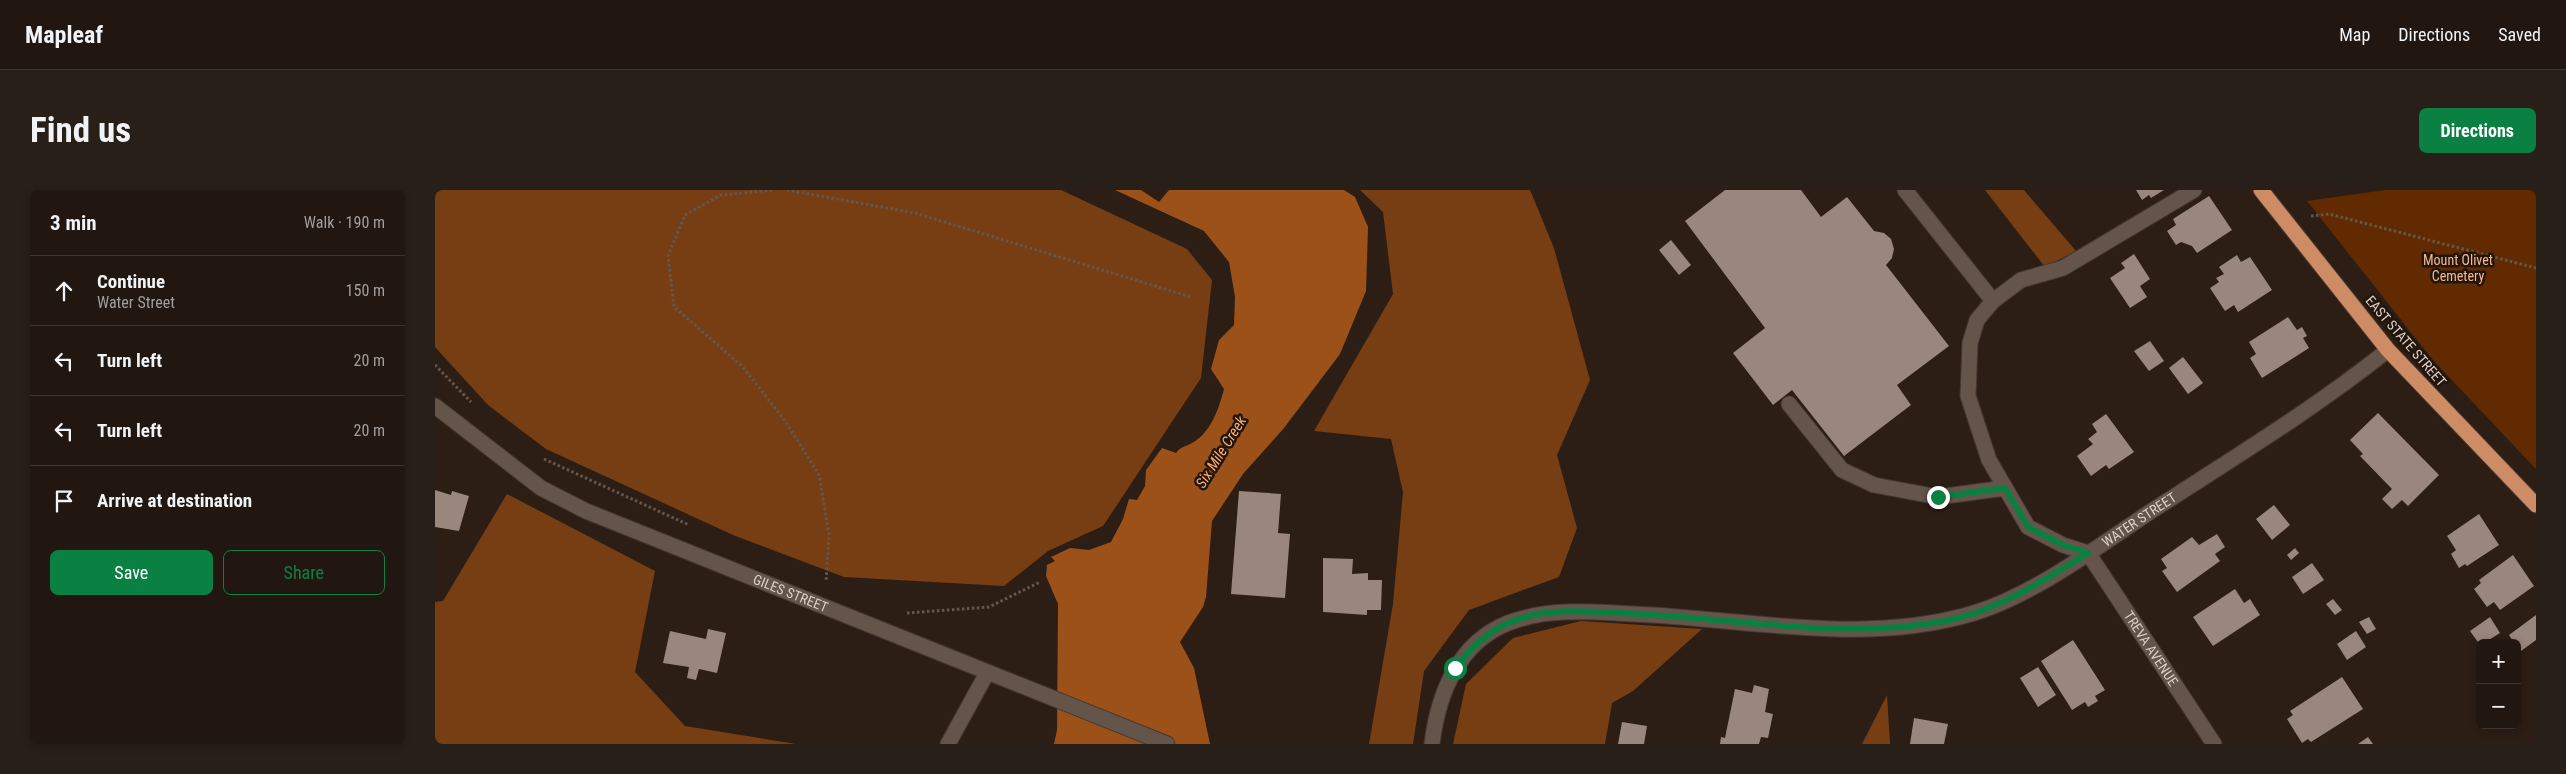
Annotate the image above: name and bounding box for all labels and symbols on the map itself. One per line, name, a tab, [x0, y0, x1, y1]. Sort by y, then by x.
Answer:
park label: Mount Olivet Cemetery	[2423, 252, 2493, 284]
street label: EAST STATE STREET	[2362, 293, 2450, 389]
water label: Six Mile Creek	[1192, 412, 1250, 491]
route end	[1927, 486, 1950, 509]
street label: WATER STREET	[2099, 489, 2179, 550]
street label: GILES STREET	[751, 571, 830, 615]
street label: TREVA AVENUE	[2121, 608, 2181, 689]
route start	[1444, 657, 1467, 680]

